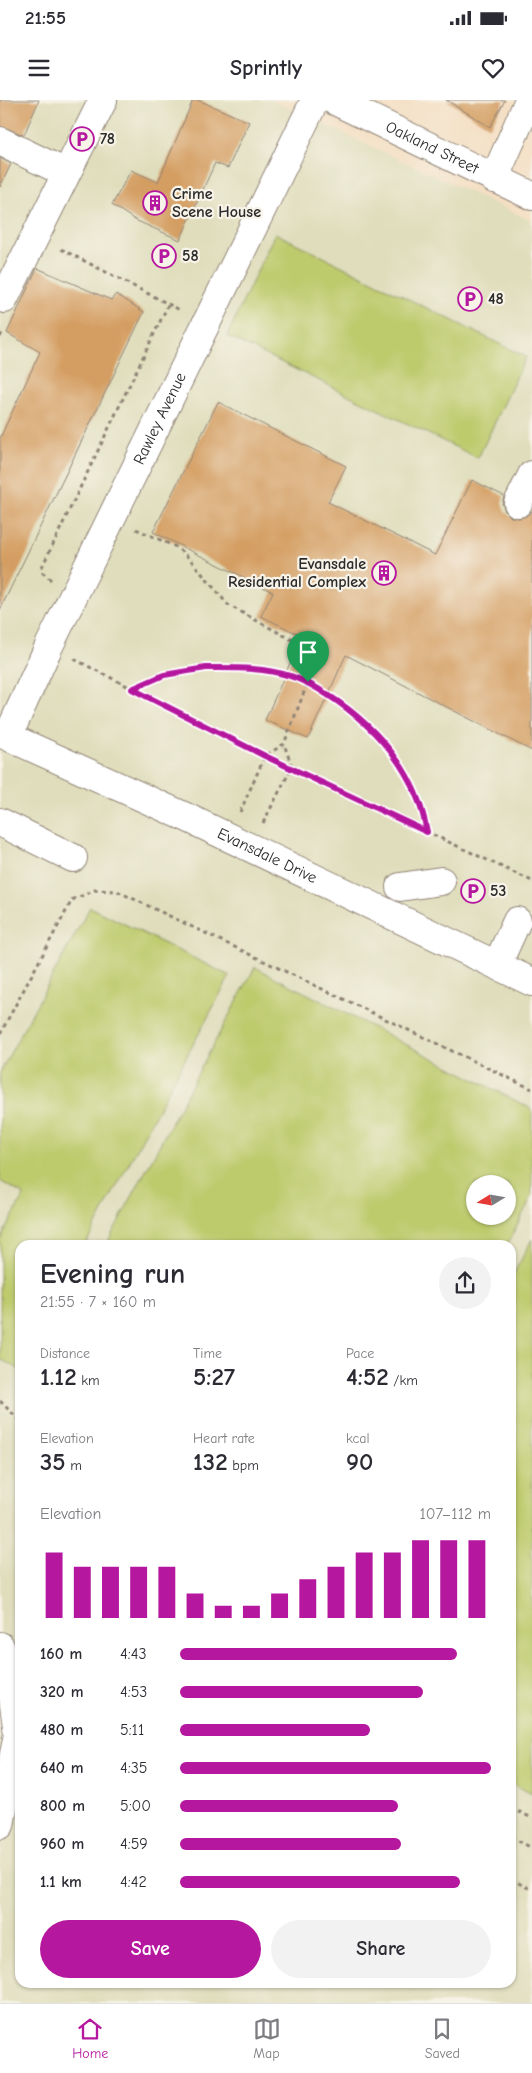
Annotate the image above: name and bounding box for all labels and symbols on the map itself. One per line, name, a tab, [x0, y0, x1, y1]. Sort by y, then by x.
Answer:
street label: Oakland Street	[383, 118, 482, 178]
parking icon: 78	[69, 126, 95, 152]
place label: 78	[100, 130, 115, 148]
place label: Crime Scene House	[172, 185, 261, 221]
building icon: Crime Scene House	[142, 190, 168, 216]
parking icon: 58	[151, 243, 177, 269]
place label: 58	[182, 247, 199, 265]
parking icon: 48	[457, 286, 483, 312]
place label: 48	[488, 290, 504, 308]
street label: Rawley Avenue	[130, 370, 190, 467]
place label: Evansdale Residential Complex	[228, 555, 366, 591]
building icon: Evansdale Residential Complex	[371, 560, 397, 586]
pin	[287, 631, 329, 682]
street label: Evansdale Drive	[215, 824, 320, 887]
parking icon: 53	[460, 878, 486, 904]
place label: 53	[490, 882, 506, 900]
north arrow	[466, 1175, 516, 1225]

